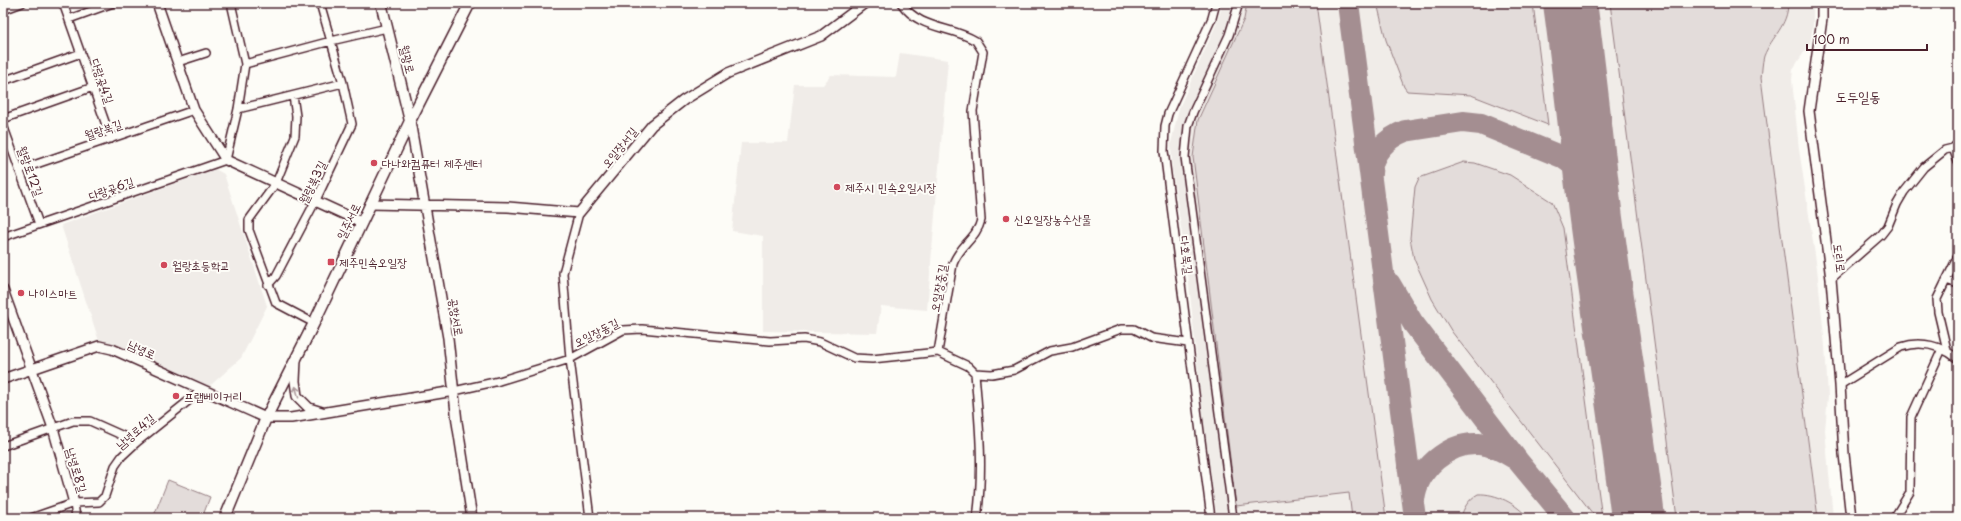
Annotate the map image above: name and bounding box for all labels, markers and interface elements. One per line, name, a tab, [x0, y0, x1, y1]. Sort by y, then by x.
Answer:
scale bar	[1807, 26, 1927, 52]
text: 100 m	[1813, 30, 1850, 48]
street label: 월광로	[396, 43, 420, 75]
street label: 다랑곶4길	[87, 56, 119, 106]
district label: 도두일동	[1835, 86, 1881, 107]
street label: 월랑북길	[82, 114, 125, 144]
street label: 오일장서길	[597, 122, 641, 171]
street label: 월랑로12길	[14, 143, 49, 199]
place label: 다나와컴퓨터 제주센터	[382, 154, 482, 172]
street label: 월랑북3길	[294, 157, 330, 207]
marker: 다나와컴퓨터 제주센터	[369, 158, 379, 168]
street label: 다랑곶6길	[86, 172, 136, 204]
place label: 제주시 민속오일시장	[845, 178, 936, 196]
marker: 제주시 민속오일시장	[832, 182, 842, 192]
street label: 일주서로	[331, 200, 365, 242]
place label: 신오일장농수산물	[1014, 210, 1092, 228]
marker: 신오일장농수산물	[1001, 214, 1011, 224]
street label: 다호북길	[1176, 235, 1198, 276]
street label: 도리로	[1829, 243, 1851, 273]
place label: 제주민속오일장	[339, 253, 407, 271]
place label: 월랑초등학교	[172, 256, 230, 274]
marker: 제주민속오일장	[326, 257, 336, 267]
marker: 월랑초등학교	[159, 260, 169, 270]
street label: 오일장중길	[925, 262, 951, 313]
place label: 나이스마트	[29, 284, 77, 302]
marker: 나이스마트	[16, 288, 26, 298]
street label: 공항서로	[445, 297, 469, 337]
street label: 오일장동길	[570, 313, 622, 351]
street label: 남녕로	[125, 335, 159, 363]
one-way arrow	[293, 386, 300, 399]
place label: 프랩베이커리	[184, 387, 242, 405]
marker: 프랩베이커리	[171, 391, 181, 401]
street label: 남녕로4길	[112, 409, 159, 453]
street label: 남녕로8길	[62, 445, 92, 495]

